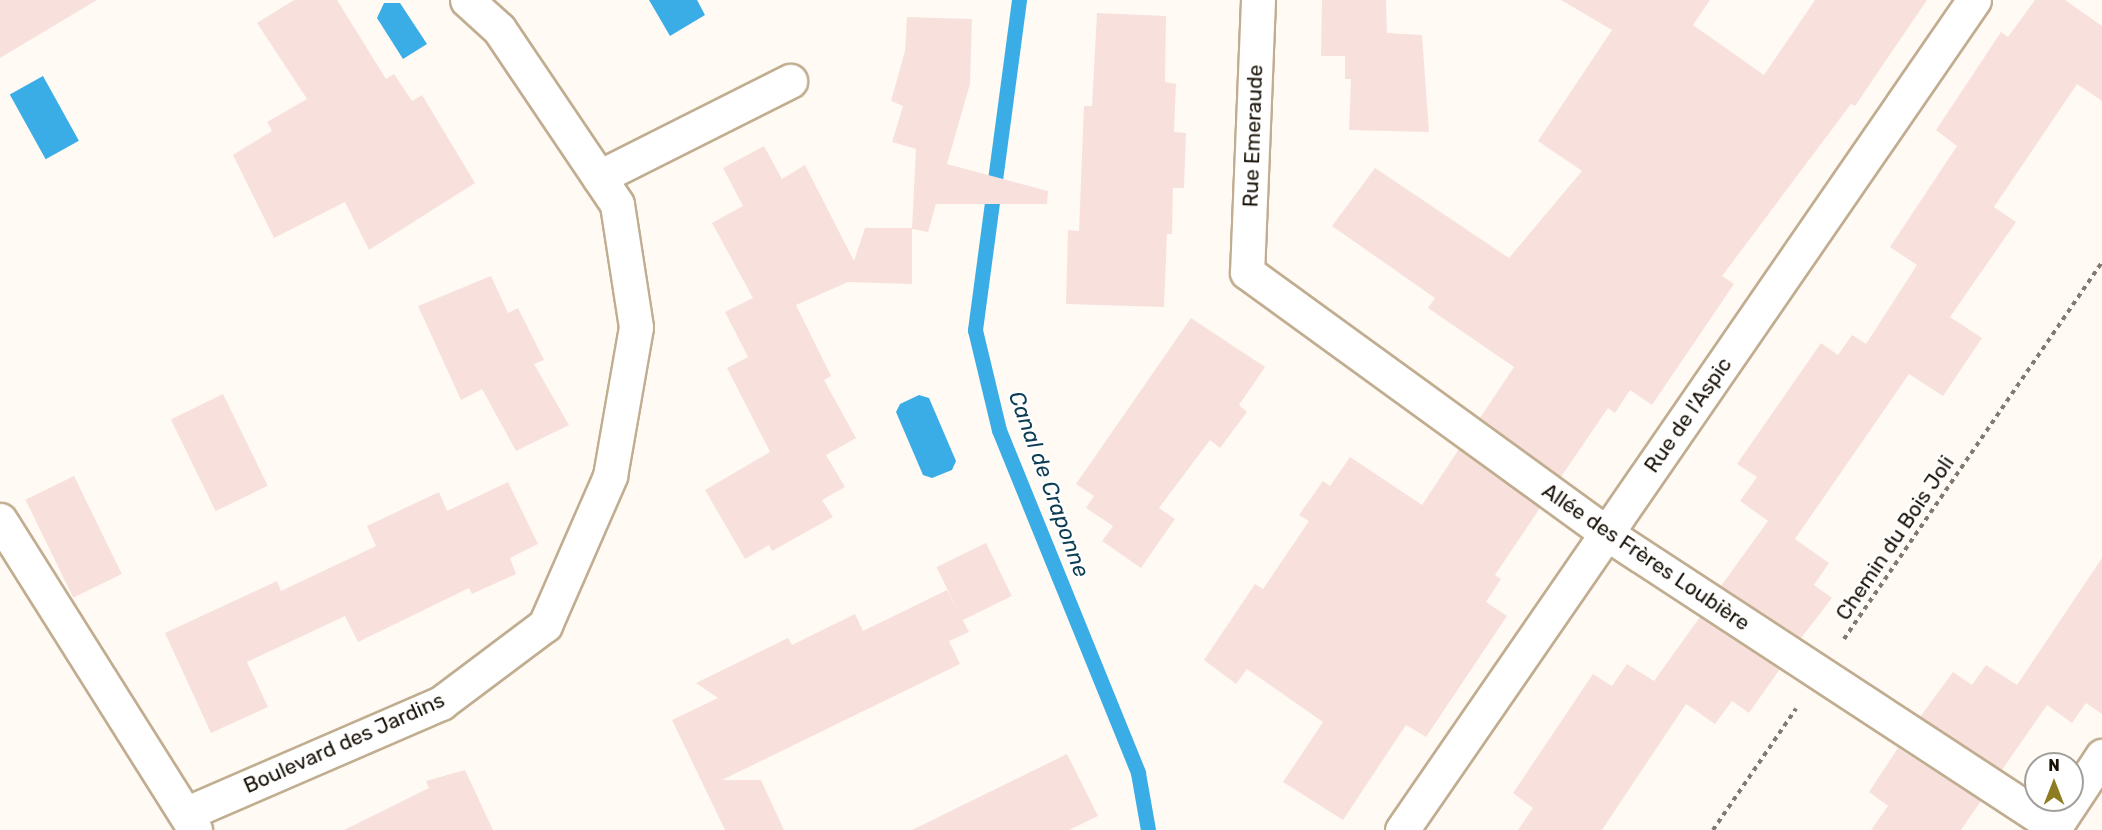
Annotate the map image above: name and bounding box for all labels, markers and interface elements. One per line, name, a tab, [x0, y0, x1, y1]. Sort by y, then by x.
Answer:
street label: Rue Emeraude	[1238, 64, 1268, 208]
street label: Rue de l'Aspic	[1639, 353, 1737, 477]
water label: Canal de Craponne	[1003, 387, 1095, 581]
street label: Chemin du Bois Joli	[1831, 451, 1959, 625]
street label: Allée des Frères Loubière	[1537, 478, 1755, 636]
street label: Boulevard des Jardins	[240, 687, 448, 799]
north arrow	[2024, 752, 2084, 812]
text: N	[2048, 756, 2060, 775]

